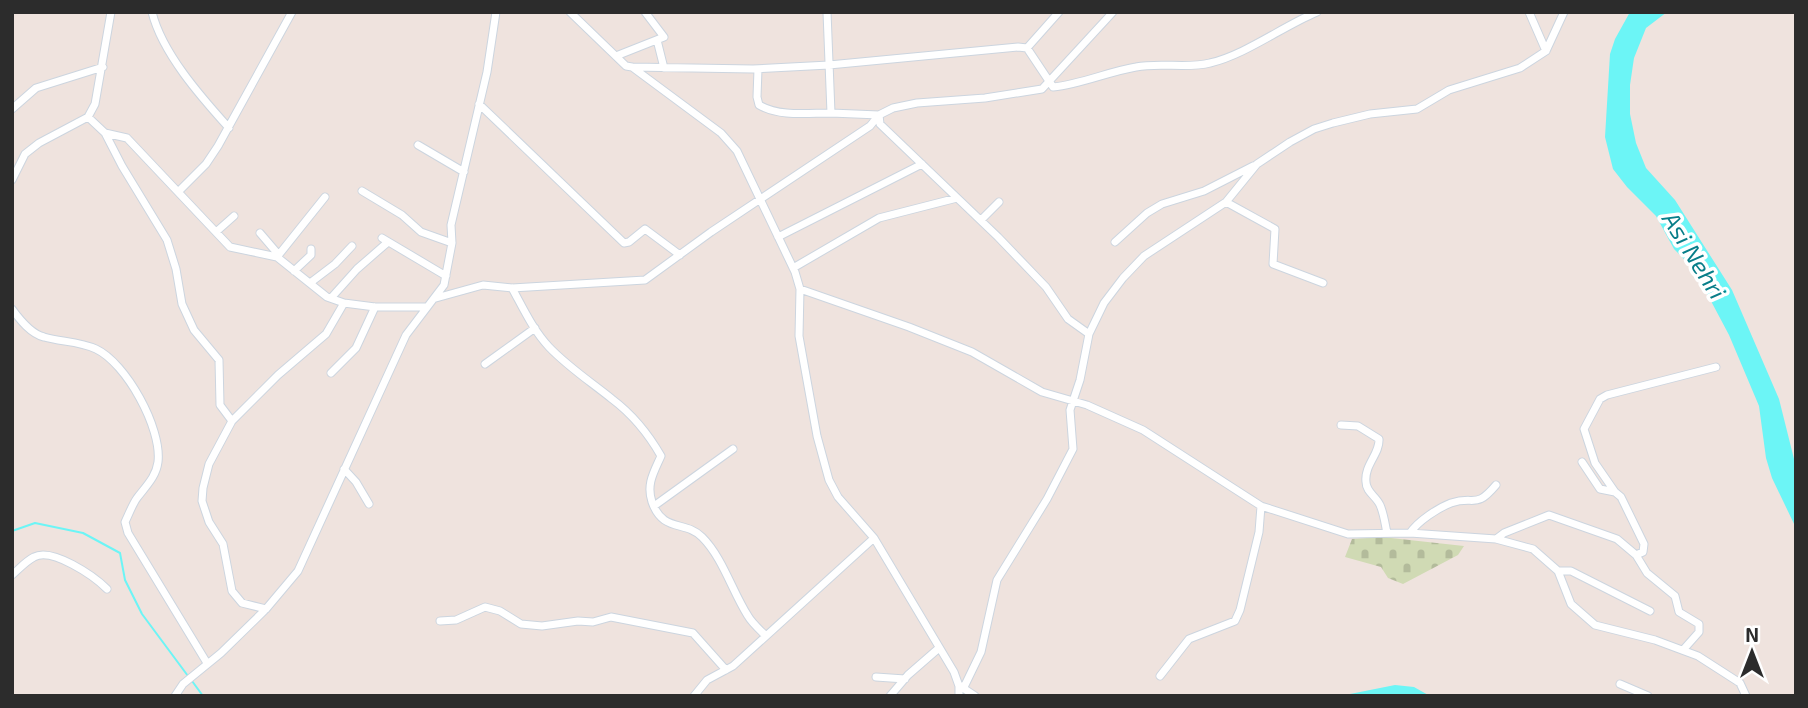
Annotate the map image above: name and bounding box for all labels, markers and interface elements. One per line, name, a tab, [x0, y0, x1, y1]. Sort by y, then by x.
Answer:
water label: Asi Nehri	[1656, 205, 1733, 304]
north arrow	[1717, 617, 1787, 687]
text: N	[1745, 623, 1759, 646]

